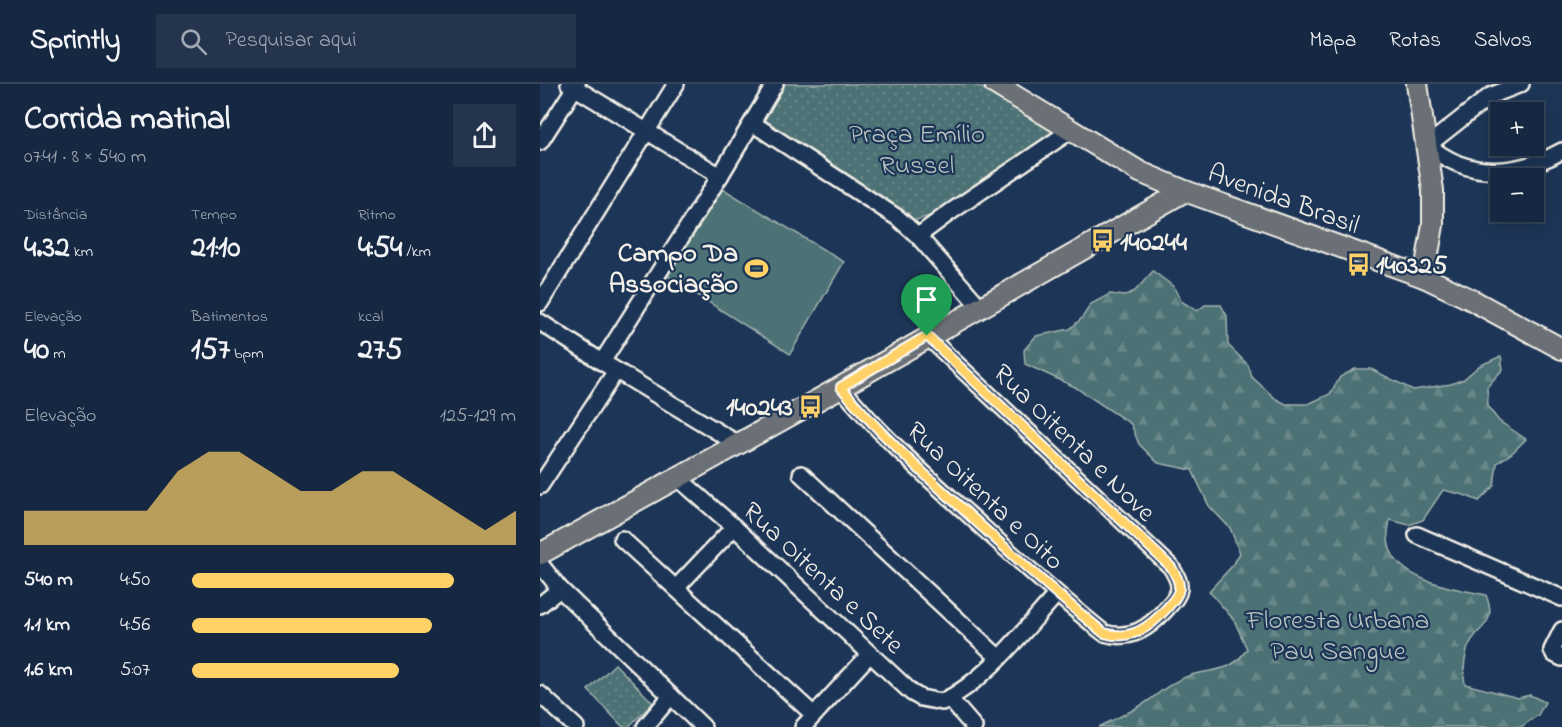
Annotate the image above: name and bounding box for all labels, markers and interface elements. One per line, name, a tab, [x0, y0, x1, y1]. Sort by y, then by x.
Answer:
search box	[156, 14, 576, 68]
text: Sprintly	[30, 21, 120, 62]
icon: search	[177, 25, 210, 58]
text: Pesquisar aqui	[225, 25, 356, 57]
text: Mapa	[1309, 26, 1356, 56]
text: Rotas	[1389, 26, 1441, 56]
text: Salvos	[1474, 26, 1532, 56]
text: Corrida matinal	[24, 96, 230, 144]
map controls	[1490, 102, 1544, 222]
button: +	[1490, 102, 1544, 156]
button: share	[453, 104, 516, 167]
park label: Praça Emílio Russel	[849, 116, 985, 186]
text: 07:41 · 8 × 540 m	[24, 143, 146, 172]
street label: Avenida Brasil	[1202, 155, 1364, 246]
button: −	[1490, 168, 1544, 222]
text: Distância	[24, 203, 87, 227]
text: Tempo	[191, 203, 237, 227]
text: Ritmo	[358, 203, 396, 227]
place label: 140244	[1120, 224, 1188, 263]
text: 4.32	[24, 227, 70, 271]
text: 21:10	[191, 227, 241, 271]
text: 4:54	[358, 227, 402, 271]
bus stop icon: 140244	[1089, 228, 1115, 254]
place label: Campo Da Associação	[609, 235, 738, 305]
text: km	[70, 240, 93, 264]
text: /km	[402, 240, 431, 264]
place label: 140325	[1376, 247, 1448, 286]
bus stop icon: 140325	[1345, 251, 1371, 277]
sports icon: Campo Da Associação	[743, 255, 769, 281]
pin	[901, 274, 952, 336]
icon: arrive	[910, 283, 943, 316]
text: Elevação	[24, 305, 82, 329]
text: Batimentos	[191, 305, 268, 329]
text: kcal	[358, 305, 383, 329]
text: 40	[24, 329, 49, 373]
text: 157	[191, 329, 230, 373]
text: 275	[358, 329, 402, 373]
text: m	[49, 342, 66, 366]
text: bpm	[230, 342, 264, 366]
street label: Rua Oitenta e Nove	[983, 356, 1164, 533]
place label: 140243	[726, 389, 793, 428]
bus stop icon: 140243	[798, 393, 824, 419]
text: Elevação	[24, 402, 96, 431]
text: 125–129 m	[440, 402, 516, 431]
street label: Rua Oitenta e Oito	[897, 413, 1072, 581]
street label: Rua Oitenta e Sete	[733, 493, 913, 665]
text: 540 m	[24, 566, 73, 595]
text: 4:50	[120, 566, 150, 595]
park label: Floresta Urbana Pau Sangue	[1246, 602, 1429, 672]
text: 1.1 km	[24, 611, 70, 640]
text: 4:56	[120, 611, 150, 640]
text: 1.6 km	[24, 656, 73, 685]
text: 5:07	[120, 656, 150, 685]

